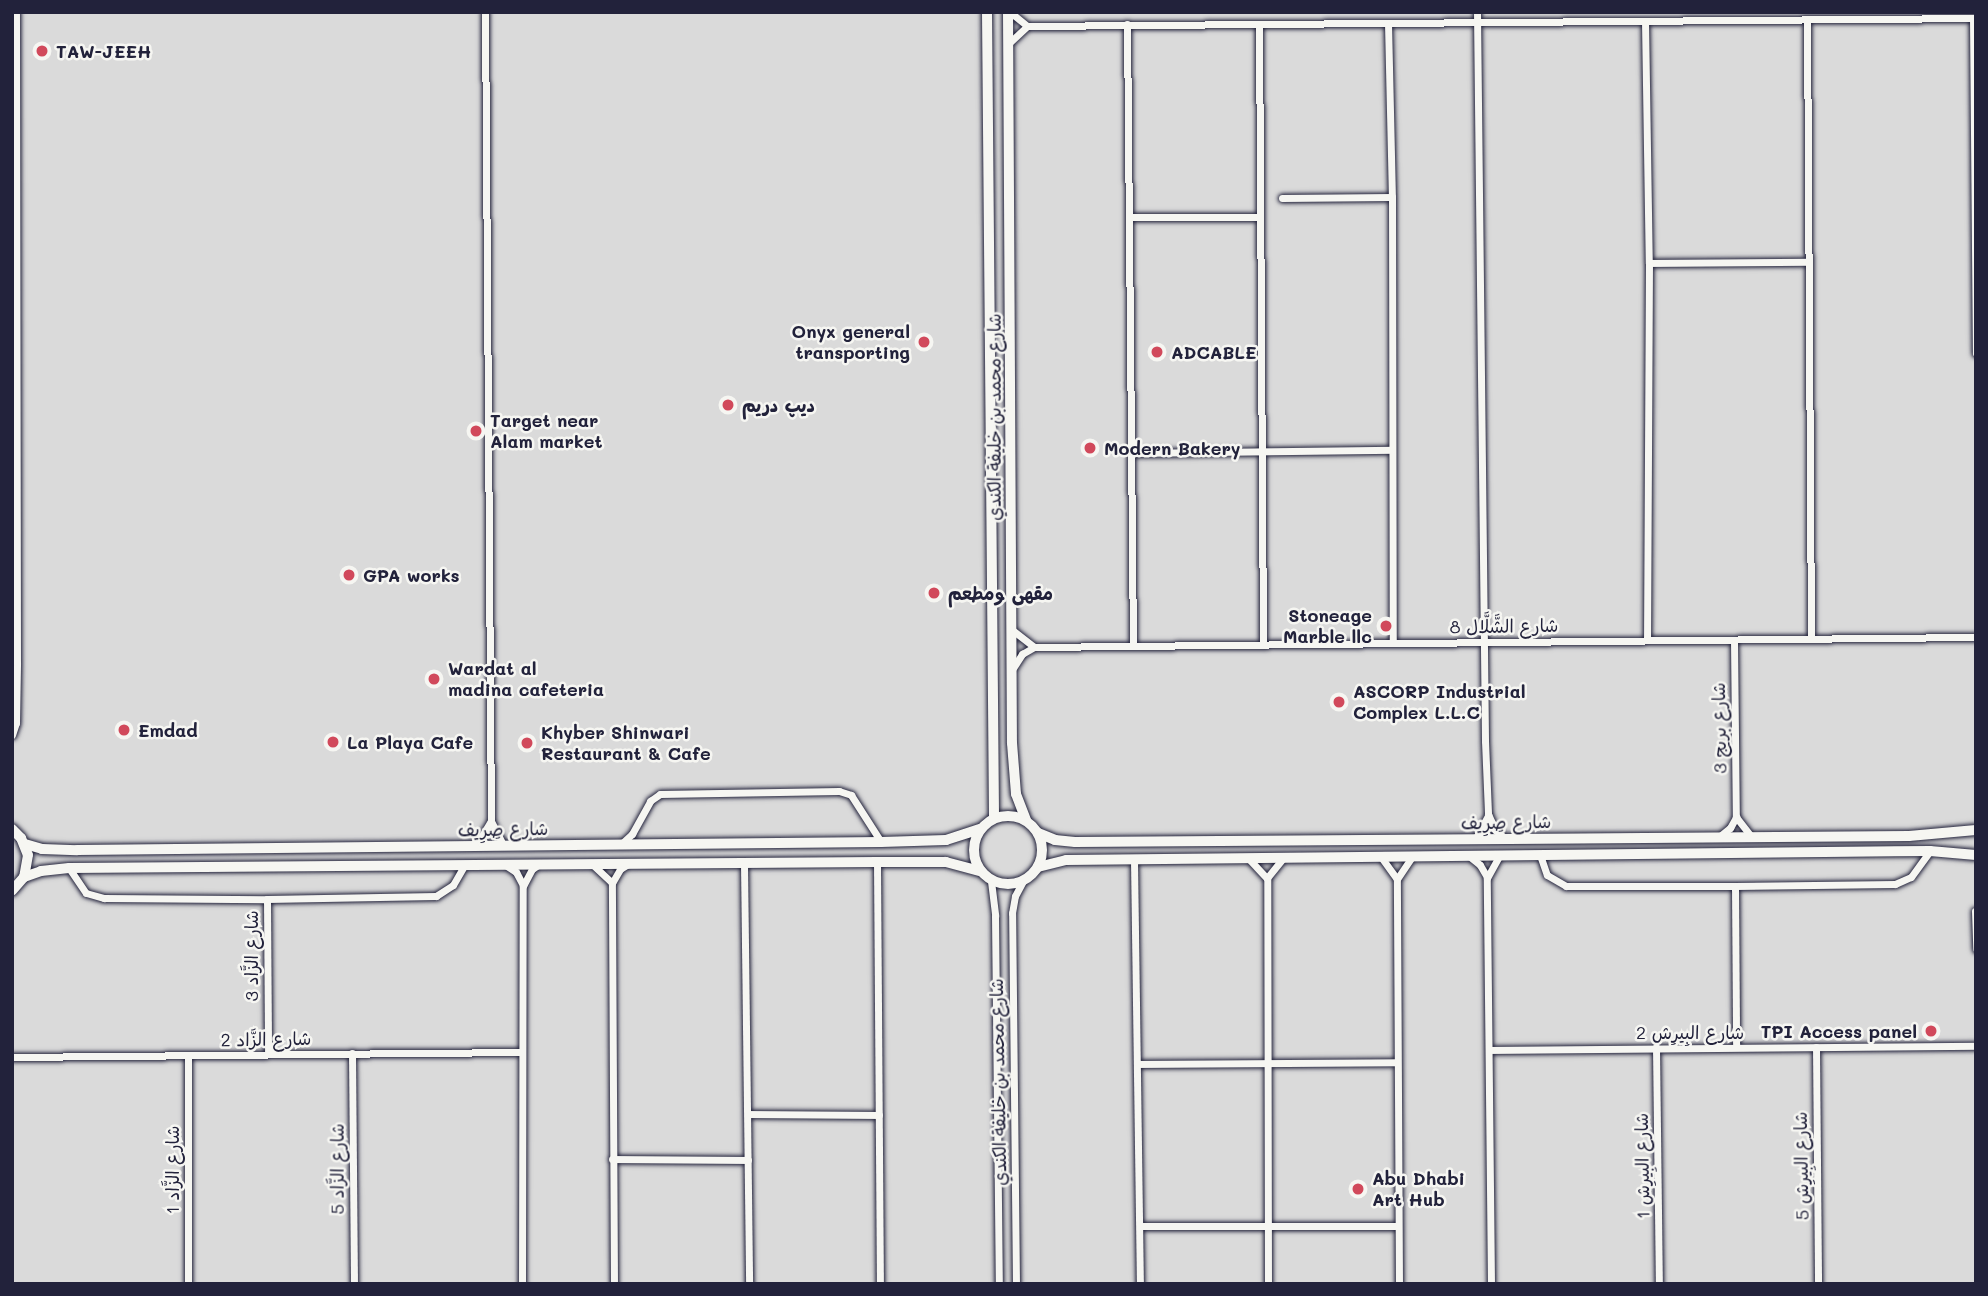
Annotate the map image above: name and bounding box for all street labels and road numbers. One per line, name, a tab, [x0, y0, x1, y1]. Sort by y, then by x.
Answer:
street label: شارع محمد بن خليفة الكندي	[983, 313, 1005, 521]
street label: شارع الشَّلَّال 8	[1449, 614, 1559, 638]
street label: شارع بريج 3	[1707, 682, 1731, 774]
street label: شارع صِرِيف	[1461, 810, 1551, 834]
street label: شارع صِرِيف	[458, 817, 548, 841]
street label: شارع الزَّاد 3	[240, 910, 262, 1002]
street label: شارع محمد بن خليفة الكندي	[985, 978, 1011, 1186]
street label: شارع البِيرِش 2	[1636, 1021, 1744, 1043]
street label: شارع الزَّاد 2	[221, 1027, 311, 1051]
street label: شارع البِيرِش 5	[1789, 1111, 1813, 1221]
street label: شارع البِيرِش 1	[1630, 1113, 1654, 1219]
street label: شارع الزَّاد 5	[326, 1123, 348, 1215]
street label: شارع الزَّاد 1	[161, 1126, 183, 1214]

